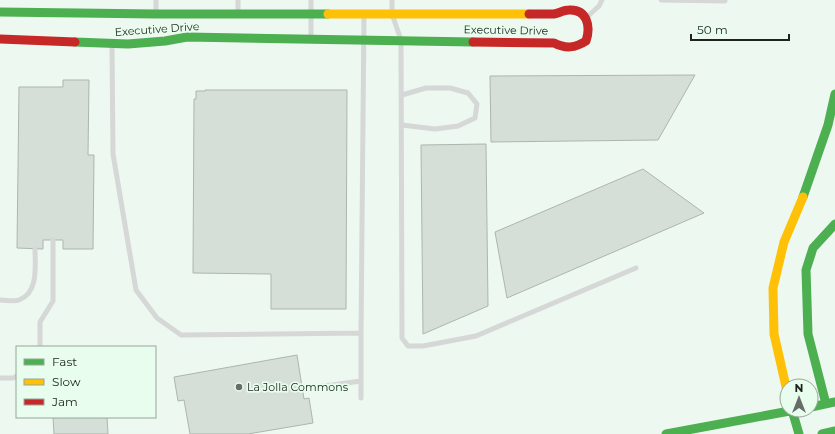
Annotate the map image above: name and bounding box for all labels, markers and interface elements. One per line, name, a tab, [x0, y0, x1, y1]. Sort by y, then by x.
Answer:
scale bar	[691, 16, 789, 42]
street label: Executive Drive	[114, 19, 200, 39]
street label: Executive Drive	[464, 22, 549, 38]
text: 50 m	[697, 22, 728, 37]
legend	[16, 346, 156, 418]
text: Fast	[52, 354, 77, 369]
text: Slow	[52, 374, 81, 389]
north arrow	[779, 378, 819, 418]
place label: La Jolla Commons	[247, 380, 349, 394]
text: N	[795, 381, 803, 395]
marker: La Jolla Commons	[234, 382, 244, 392]
text: Jam	[51, 394, 78, 409]

